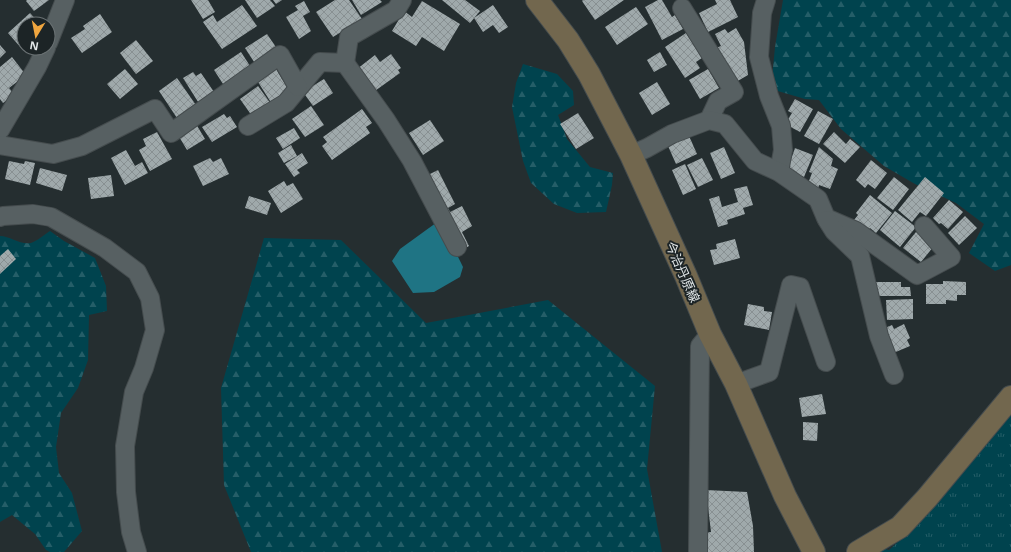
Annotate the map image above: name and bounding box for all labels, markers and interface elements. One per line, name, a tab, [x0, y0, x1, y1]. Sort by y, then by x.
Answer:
north arrow	[16, 16, 56, 56]
text: N	[28, 38, 40, 55]
street label: 今治丹原線	[662, 239, 704, 305]

